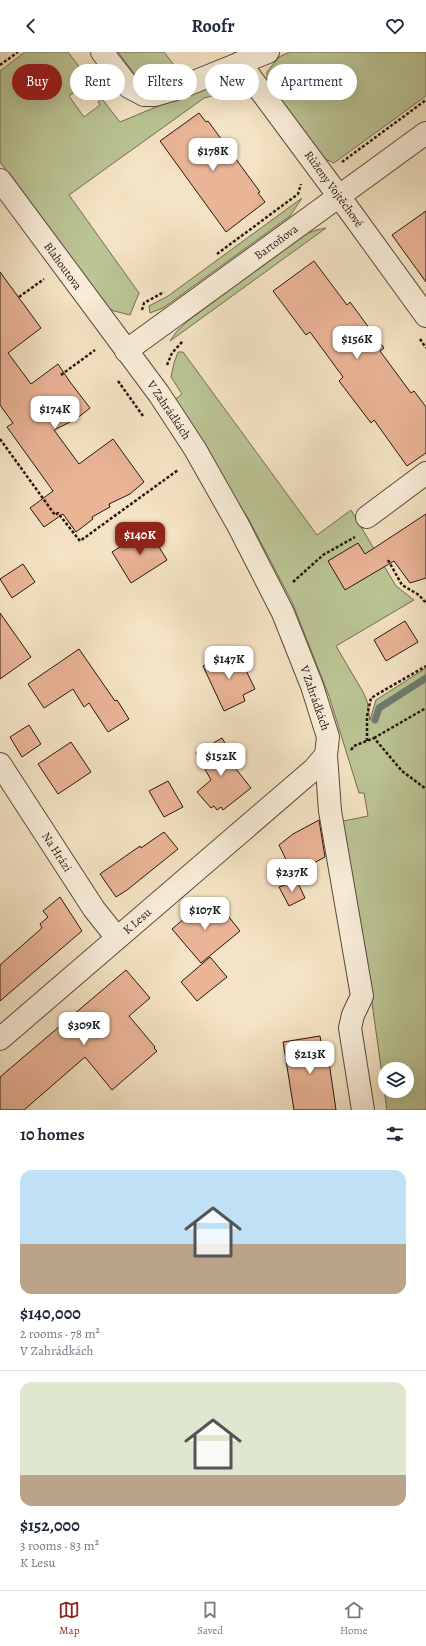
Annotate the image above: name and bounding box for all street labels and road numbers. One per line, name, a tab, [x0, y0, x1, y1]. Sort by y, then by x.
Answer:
street label: Růženy Vojtěchové	[301, 147, 367, 231]
street label: Bartoňova	[251, 220, 301, 263]
street label: Blahoutova	[40, 239, 86, 293]
street label: V Zahrádkách	[143, 377, 195, 443]
street label: V Zahrádkách	[296, 662, 334, 733]
street label: Na Hrázi	[38, 829, 76, 875]
street label: K Lesu	[119, 904, 155, 938]

